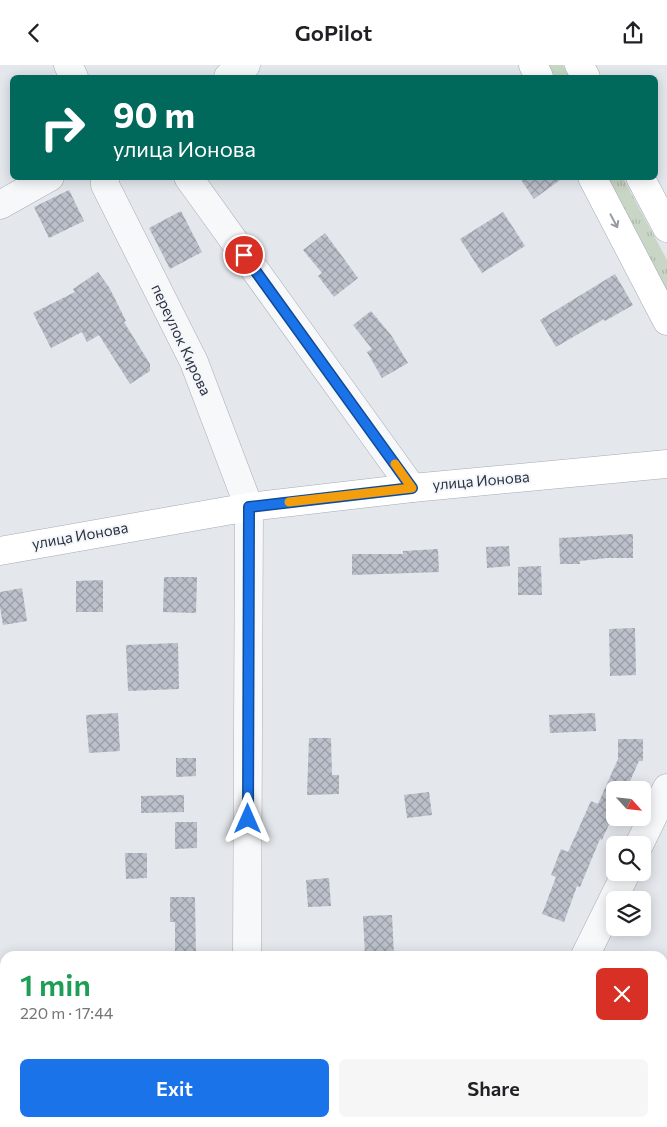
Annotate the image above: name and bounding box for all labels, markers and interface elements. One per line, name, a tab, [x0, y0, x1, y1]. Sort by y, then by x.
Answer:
icon: back	[20, 19, 48, 47]
text: GoPilot	[295, 19, 372, 46]
icon: share	[619, 19, 647, 47]
text: 90 m	[113, 92, 195, 135]
icon: right	[30, 95, 95, 160]
text: улица Ионова	[113, 135, 256, 162]
one-way arrow	[609, 213, 619, 228]
pin	[223, 234, 265, 276]
icon: arrive	[230, 241, 258, 269]
street label: переулок Кирова	[148, 281, 216, 398]
street label: улица Ионова	[432, 467, 530, 493]
street label: улица Ионова	[30, 518, 129, 552]
north arrow	[606, 781, 651, 826]
map controls	[606, 781, 651, 936]
position arrow	[221, 792, 273, 844]
button: search	[606, 836, 651, 881]
button: layers	[606, 891, 651, 936]
text: 1 min	[20, 965, 91, 1002]
button: close	[596, 968, 648, 1020]
text: 220 m · 17:44	[20, 1003, 113, 1022]
button: Exit	[20, 1059, 329, 1117]
button: Share	[339, 1059, 648, 1117]

